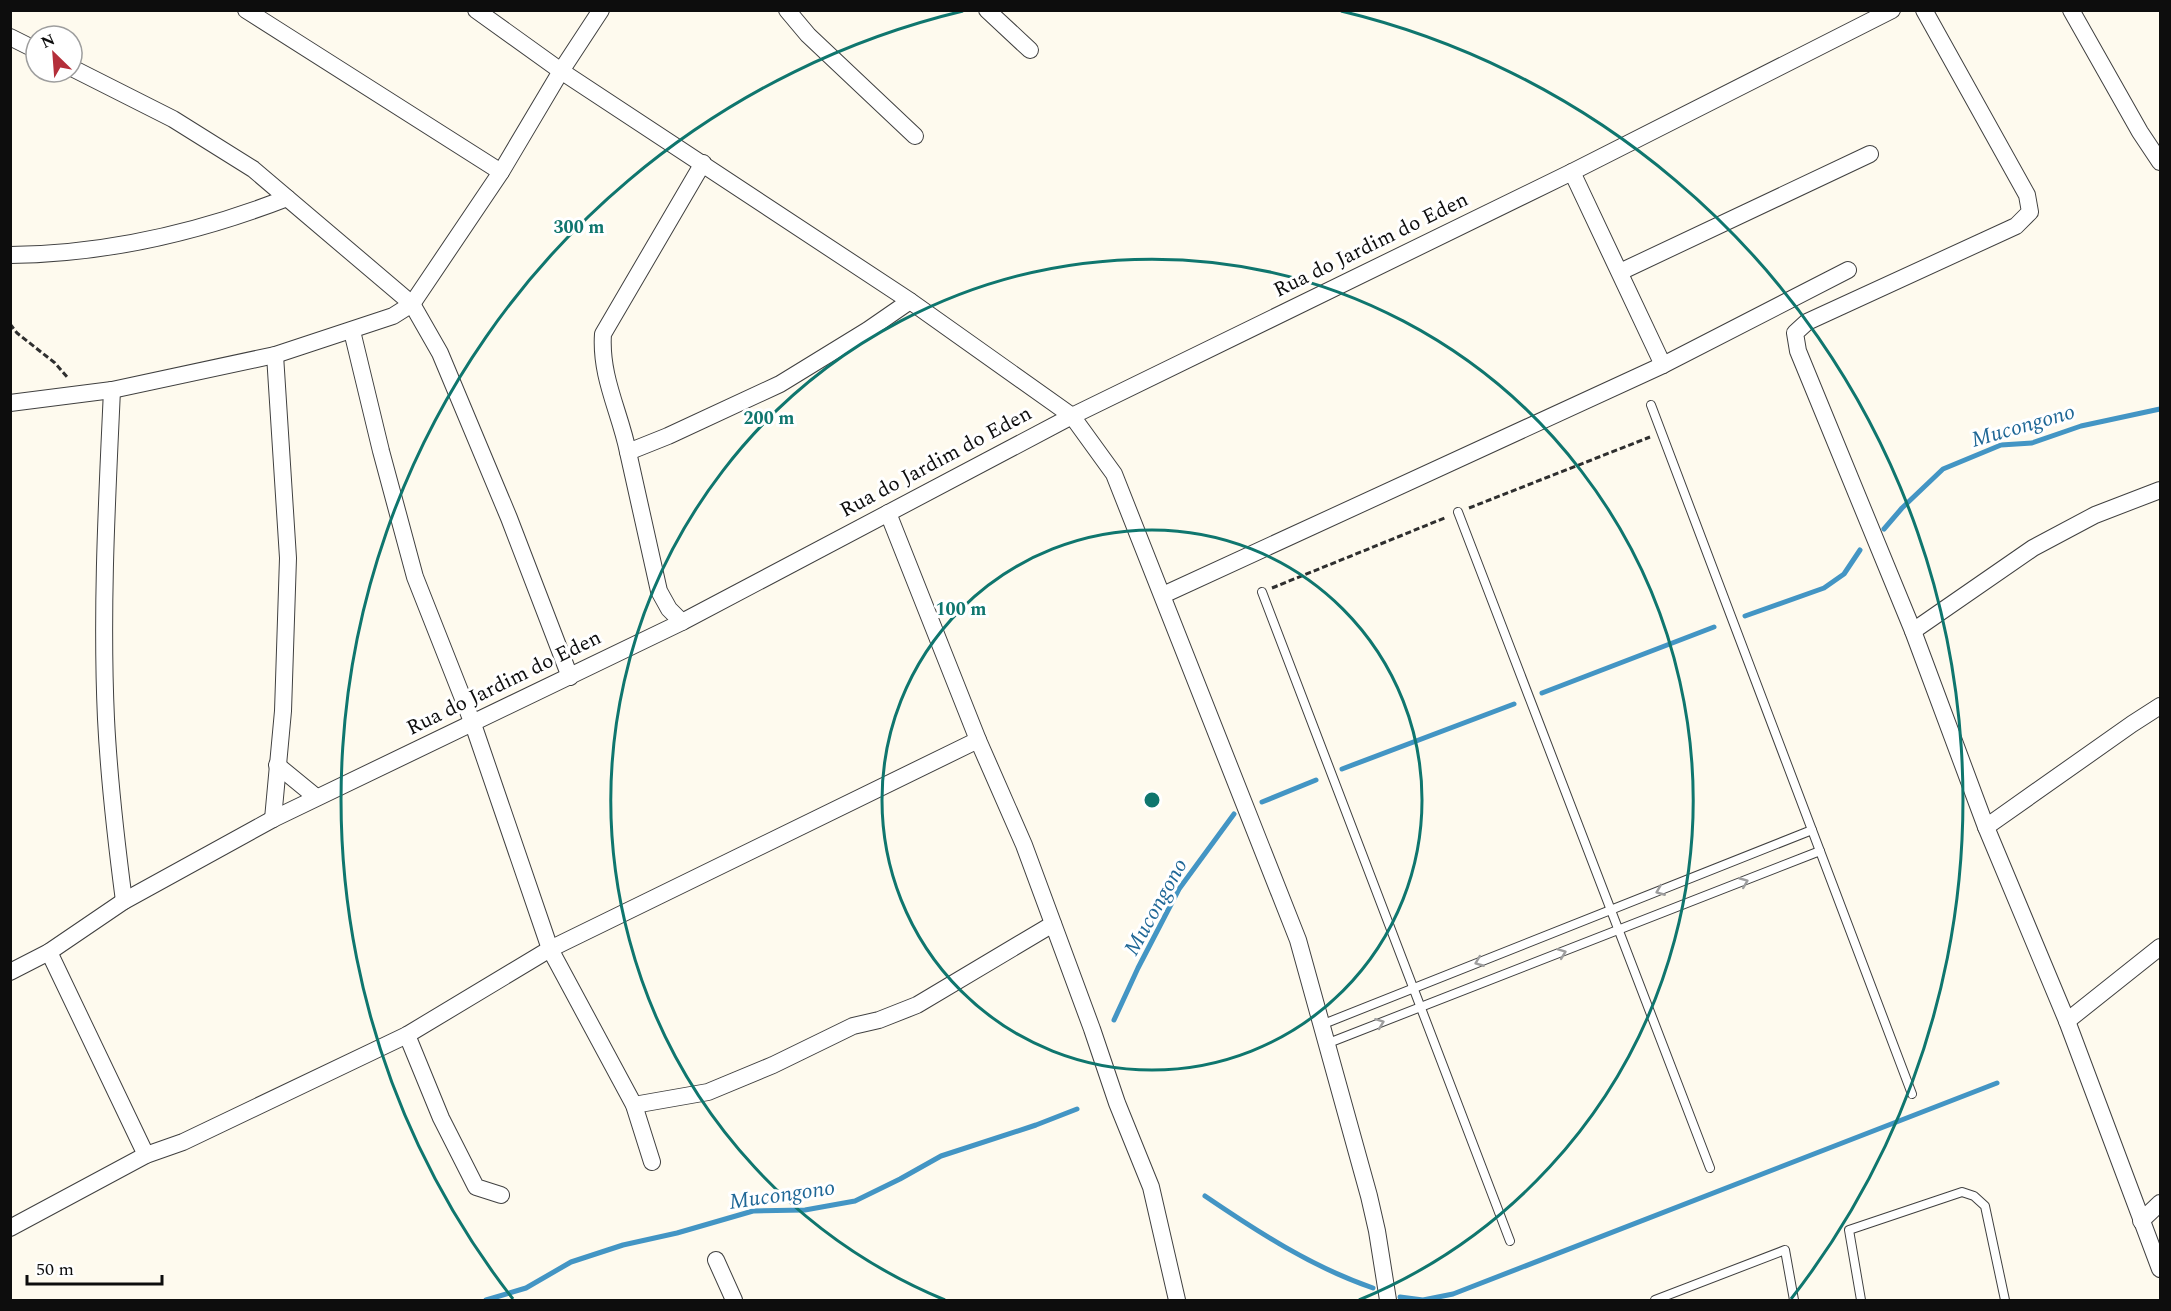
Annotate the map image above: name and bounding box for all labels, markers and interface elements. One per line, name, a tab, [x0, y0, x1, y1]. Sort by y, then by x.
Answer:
north arrow	[24, 24, 84, 84]
text: N	[37, 28, 59, 55]
street label: Rua do Jardim do Eden	[1268, 184, 1474, 306]
text: 300 m	[553, 214, 605, 241]
water label: Mucongono	[1967, 395, 2079, 457]
street label: Rua do Jardim do Eden	[834, 398, 1038, 526]
text: 200 m	[743, 405, 795, 432]
text: 100 m	[935, 596, 987, 623]
street label: Rua do Jardim do Eden	[401, 622, 607, 744]
centre of rings	[1142, 790, 1162, 810]
water label: Mucongono	[1116, 852, 1196, 962]
one-way arrow	[1738, 877, 1749, 889]
one-way arrow	[1656, 883, 1666, 896]
one-way arrow	[1556, 948, 1567, 960]
one-way arrow	[1474, 955, 1485, 967]
one-way arrow	[1374, 1018, 1385, 1030]
water label: Mucongono	[727, 1171, 837, 1219]
scale bar	[27, 1248, 162, 1286]
text: 50 m	[36, 1256, 74, 1283]

